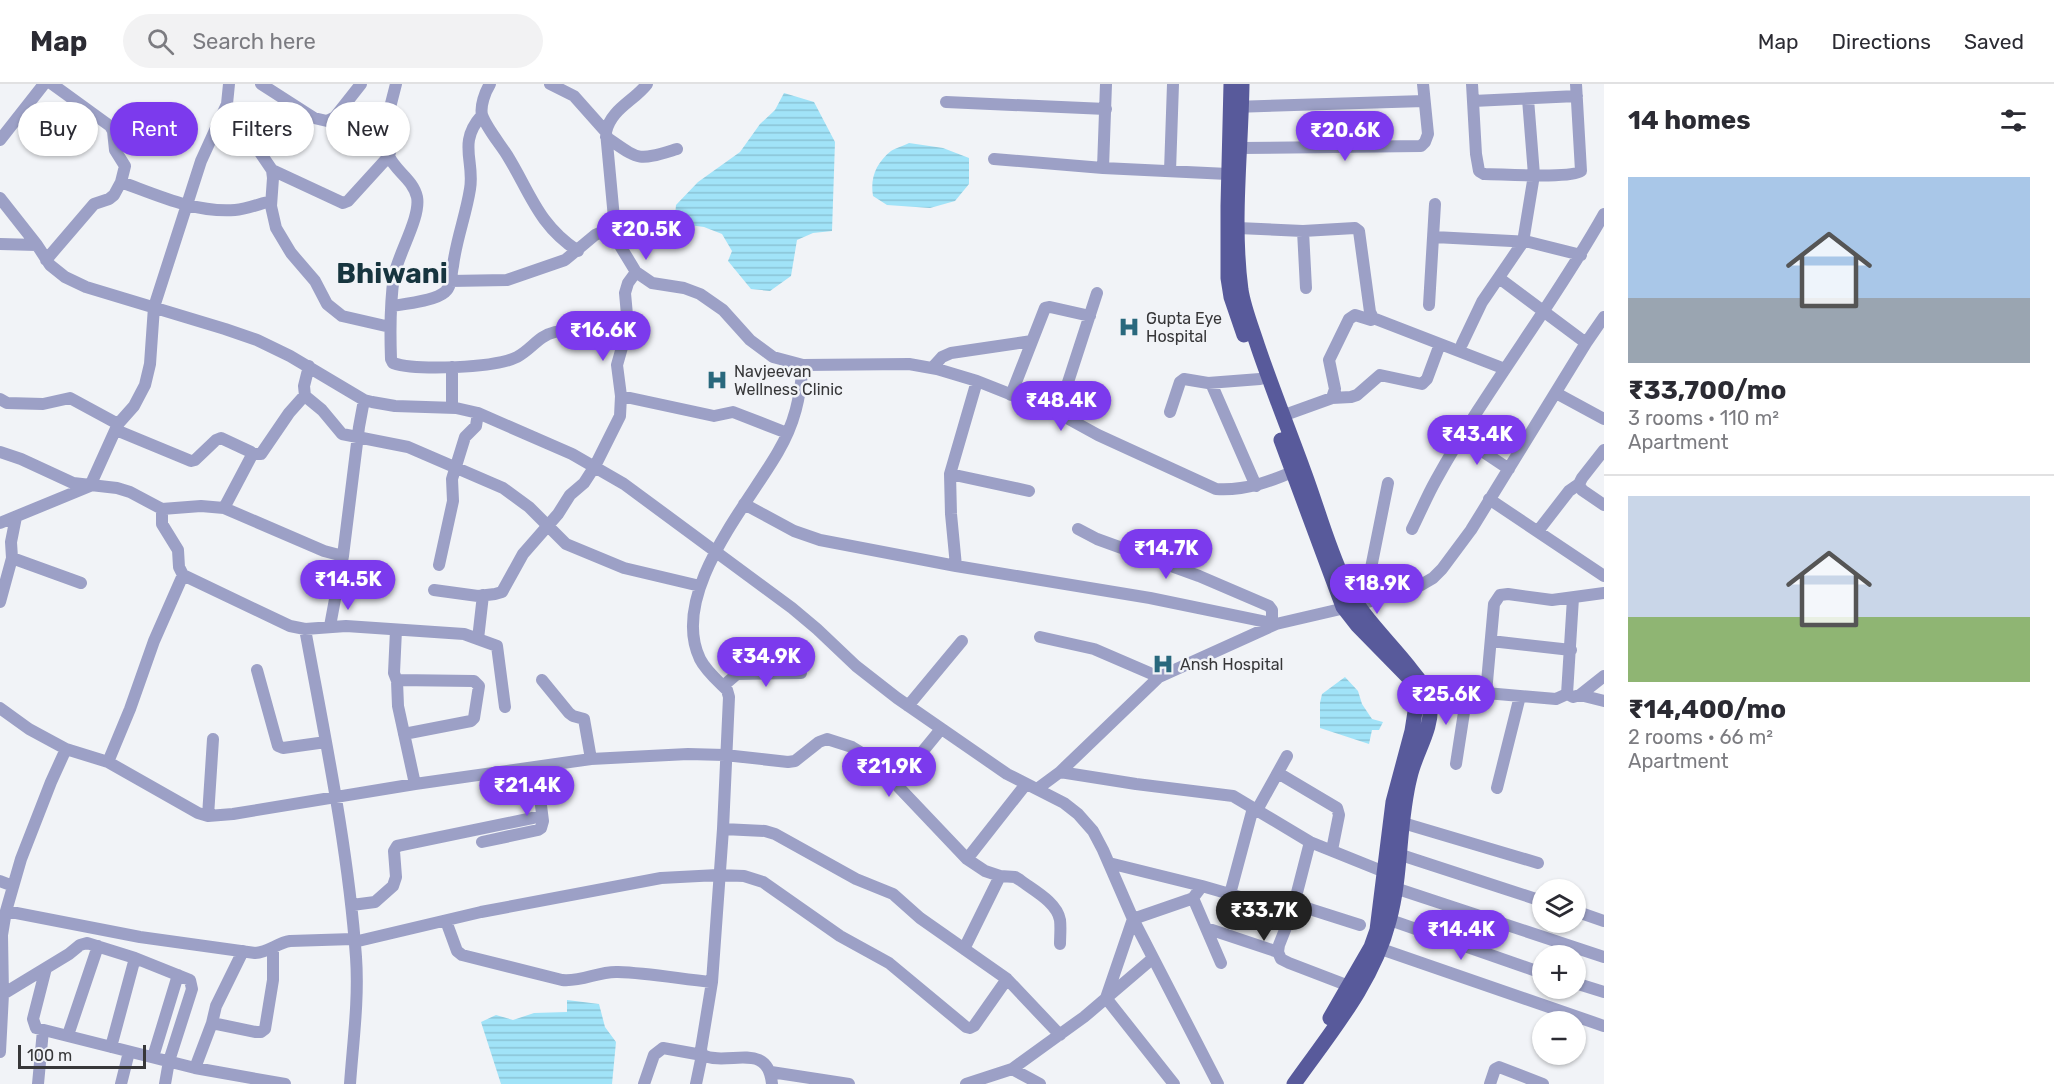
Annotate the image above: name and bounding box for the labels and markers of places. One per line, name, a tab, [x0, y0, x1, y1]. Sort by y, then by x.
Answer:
pin: ₹20.6K	[1296, 111, 1394, 162]
pin: ₹20.5K	[597, 210, 695, 261]
place label: Gupta Eye Hospital	[1146, 309, 1222, 346]
pin: ₹16.6K	[554, 311, 652, 362]
hospital icon: Gupta Eye Hospital	[1117, 315, 1141, 339]
place label: Navjeevan Wellness Clinic	[734, 362, 843, 399]
hospital icon: Navjeevan Wellness Clinic	[705, 368, 729, 392]
pin: ₹48.4K	[1012, 381, 1110, 432]
pin: ₹43.4K	[1428, 415, 1526, 466]
pin: ₹14.7K	[1117, 529, 1215, 580]
pin: ₹14.5K	[299, 560, 397, 611]
pin: ₹18.9K	[1328, 564, 1426, 615]
pin: ₹34.9K	[717, 637, 815, 688]
hospital icon: Ansh Hospital	[1151, 652, 1175, 676]
place label: Ansh Hospital	[1180, 655, 1283, 674]
pin: ₹25.6K	[1397, 675, 1495, 726]
pin: ₹21.9K	[840, 747, 938, 798]
pin: ₹21.4K	[478, 766, 576, 817]
pin: ₹33.7K	[1215, 891, 1313, 942]
pin: ₹14.4K	[1412, 910, 1510, 961]

